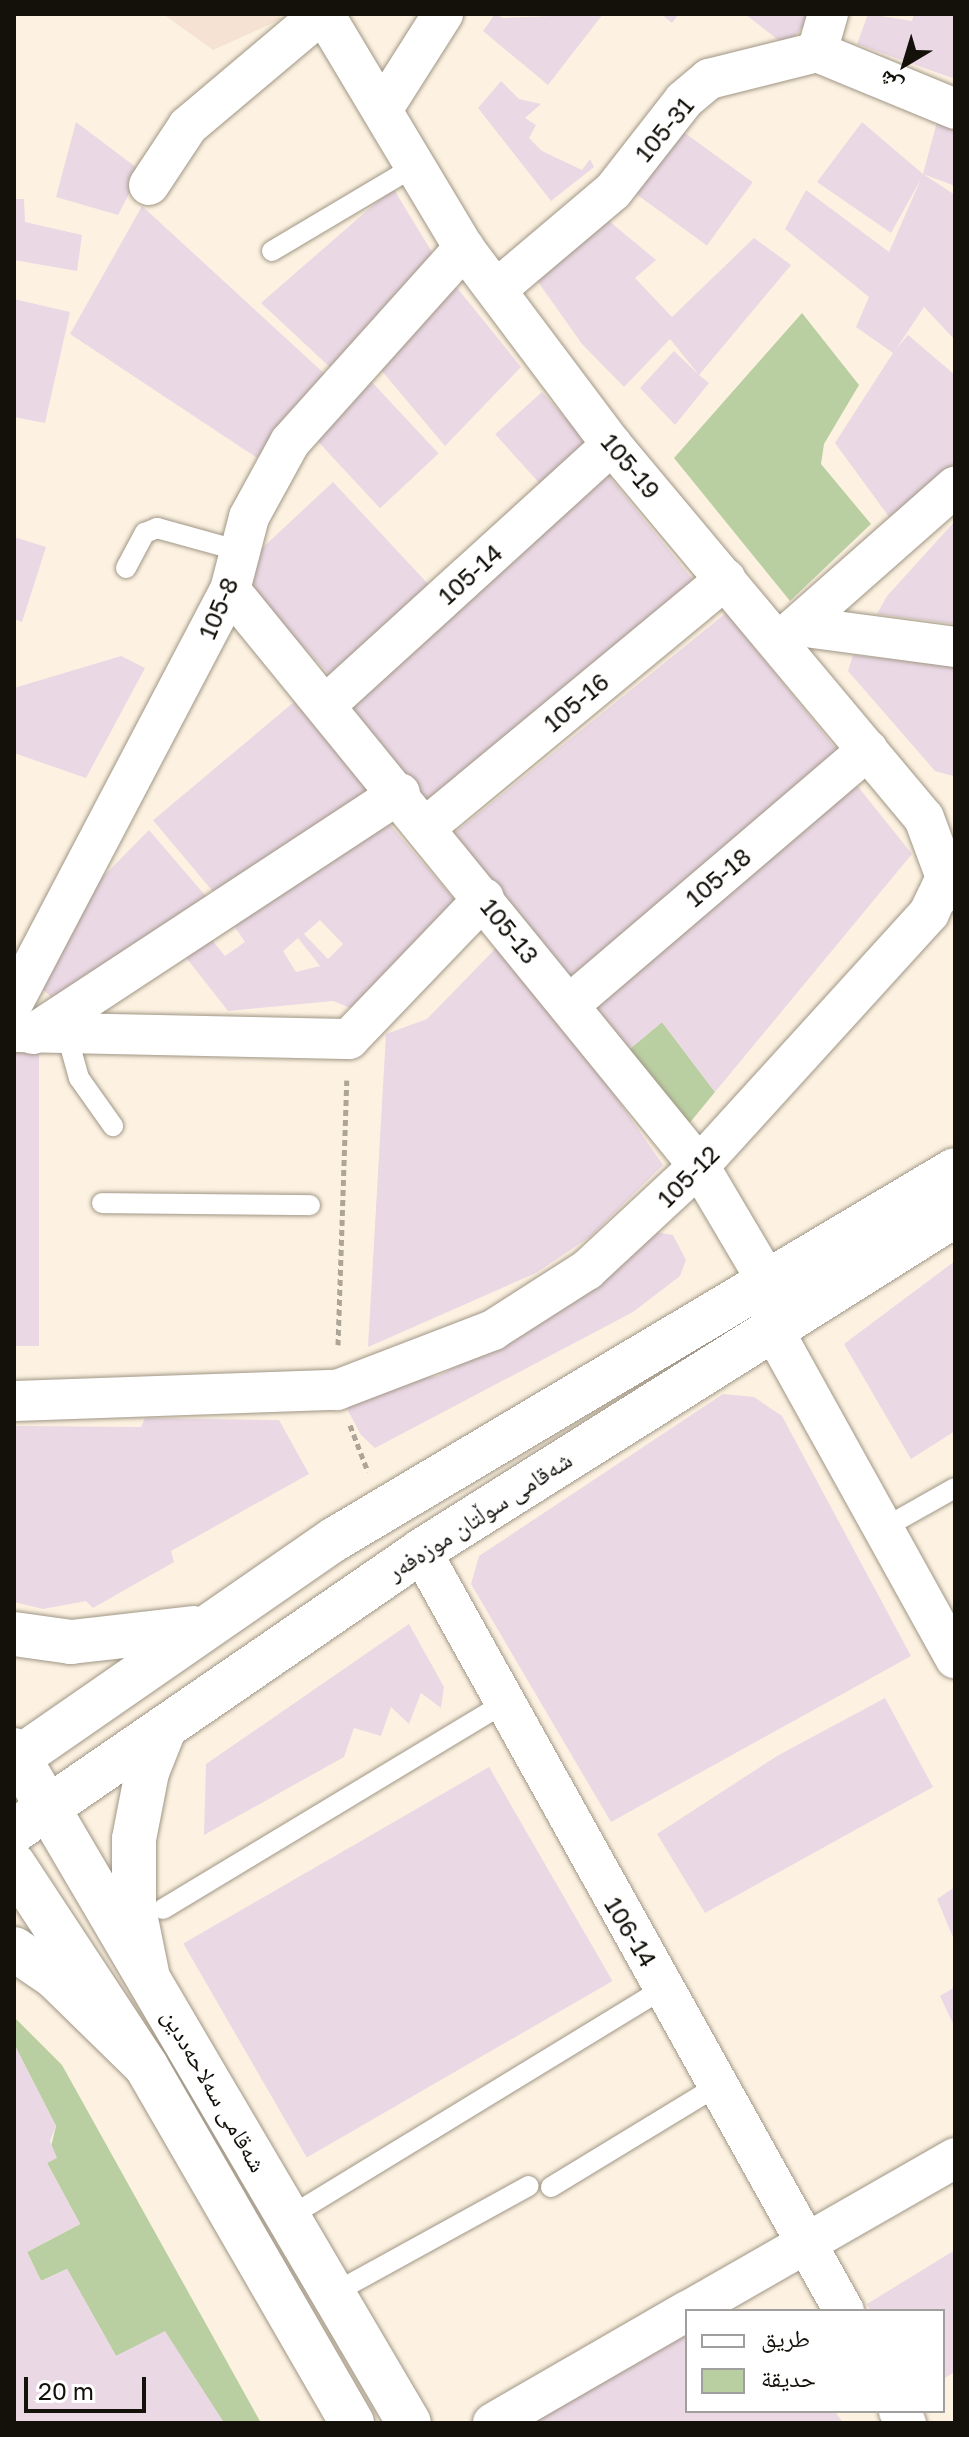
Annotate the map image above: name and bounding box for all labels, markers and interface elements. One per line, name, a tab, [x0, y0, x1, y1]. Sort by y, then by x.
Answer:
north arrow	[865, 24, 945, 104]
text: ش	[872, 65, 907, 101]
street label: 105-31	[629, 91, 699, 167]
street label: 105-19	[596, 428, 666, 504]
street label: 105-14	[432, 538, 508, 610]
street label: 105-8	[192, 573, 244, 643]
street label: 105-16	[538, 667, 614, 737]
street label: 105-18	[680, 842, 756, 912]
street label: 105-13	[475, 893, 545, 969]
street label: 105-12	[651, 1139, 725, 1213]
street label: شەقامی سوڵتان موزەفەر	[381, 1445, 577, 1585]
street label: 106-14	[599, 1892, 663, 1972]
street label: شەقامی سەلاحەددین	[157, 2003, 273, 2177]
legend	[685, 2309, 945, 2413]
text: طريق	[761, 2323, 810, 2352]
scale bar	[28, 2361, 150, 2411]
text: حديقة	[761, 2363, 816, 2392]
text: 20 m	[38, 2376, 94, 2405]

